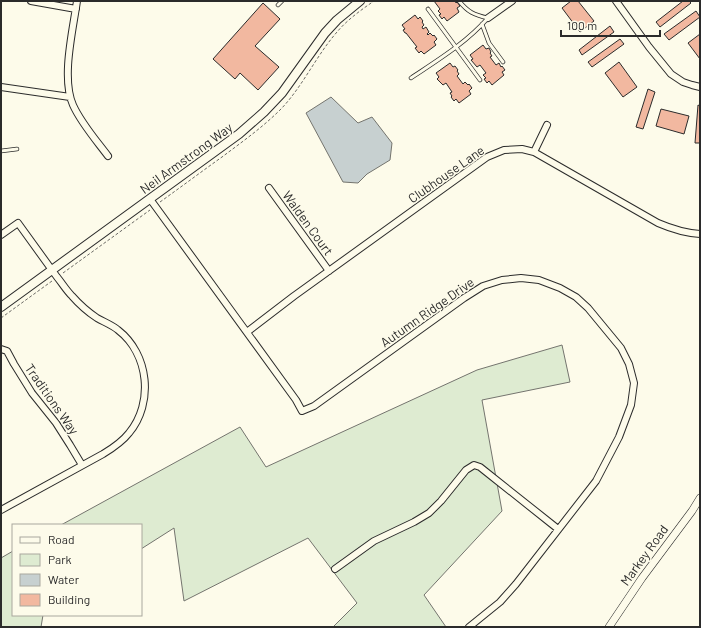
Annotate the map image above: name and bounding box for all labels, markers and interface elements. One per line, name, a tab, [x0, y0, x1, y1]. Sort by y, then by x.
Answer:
scale bar	[561, 12, 660, 38]
text: 100 m	[567, 18, 597, 32]
street label: Neil Armstrong Way	[137, 119, 235, 197]
street label: Clubhouse Lane	[405, 142, 487, 206]
street label: Walden Court	[279, 188, 337, 258]
street label: Autumn Ridge Drive	[377, 274, 477, 350]
street label: Traditions Way	[22, 360, 82, 438]
street label: Markey Road	[617, 522, 671, 588]
legend	[12, 524, 142, 616]
text: Road	[48, 532, 75, 546]
text: Park	[48, 552, 72, 566]
text: Water	[48, 572, 80, 586]
text: Building	[48, 592, 90, 606]

